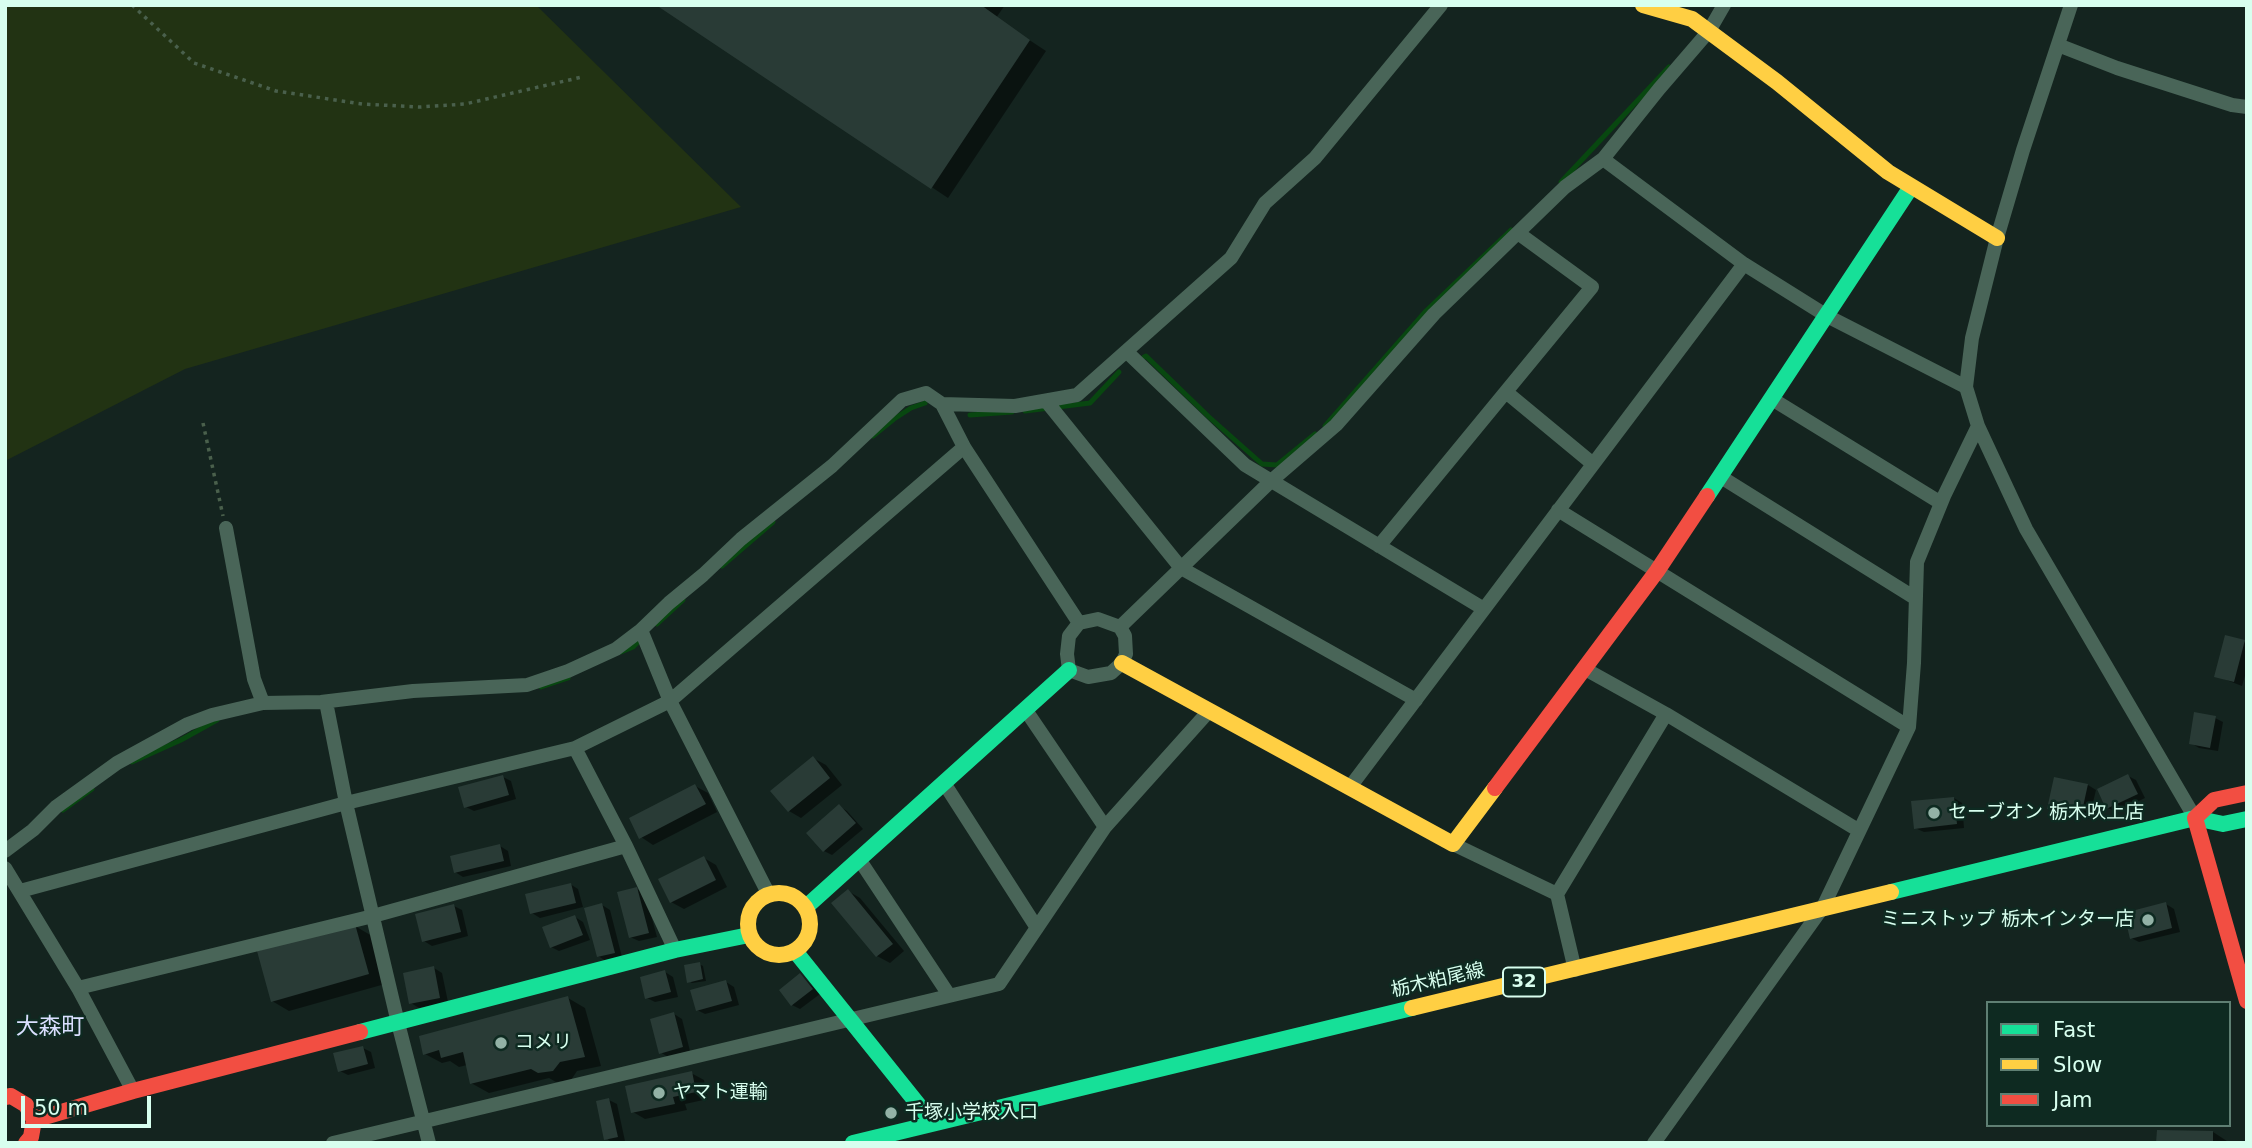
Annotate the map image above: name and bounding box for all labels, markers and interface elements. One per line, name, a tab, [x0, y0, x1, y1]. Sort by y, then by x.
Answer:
place label: セーブオン 栃木吹上店	[1948, 802, 2144, 824]
marker: セーブオン 栃木吹上店	[1926, 805, 1942, 821]
place label: ミニストップ 栃木インター店	[1881, 909, 2134, 931]
marker: ミニストップ 栃木インター店	[2140, 912, 2156, 928]
street label: 栃木粕尾線	[1389, 959, 1487, 1003]
road number: 32	[1503, 967, 1545, 996]
legend	[1986, 1001, 2231, 1127]
district label: 大森町	[16, 1014, 84, 1042]
text: Fast	[2053, 1018, 2095, 1042]
place label: コメリ	[515, 1032, 572, 1054]
marker: コメリ	[493, 1035, 509, 1051]
text: Slow	[2053, 1053, 2102, 1077]
scale bar	[24, 1082, 154, 1126]
place label: ヤマト運輸	[673, 1082, 768, 1104]
marker: ヤマト運輸	[651, 1085, 667, 1101]
text: Jam	[2053, 1088, 2093, 1112]
text: 50 m	[34, 1096, 88, 1120]
place label: 千塚小学校入口	[905, 1102, 1038, 1124]
marker: 千塚小学校入口	[883, 1105, 899, 1121]

